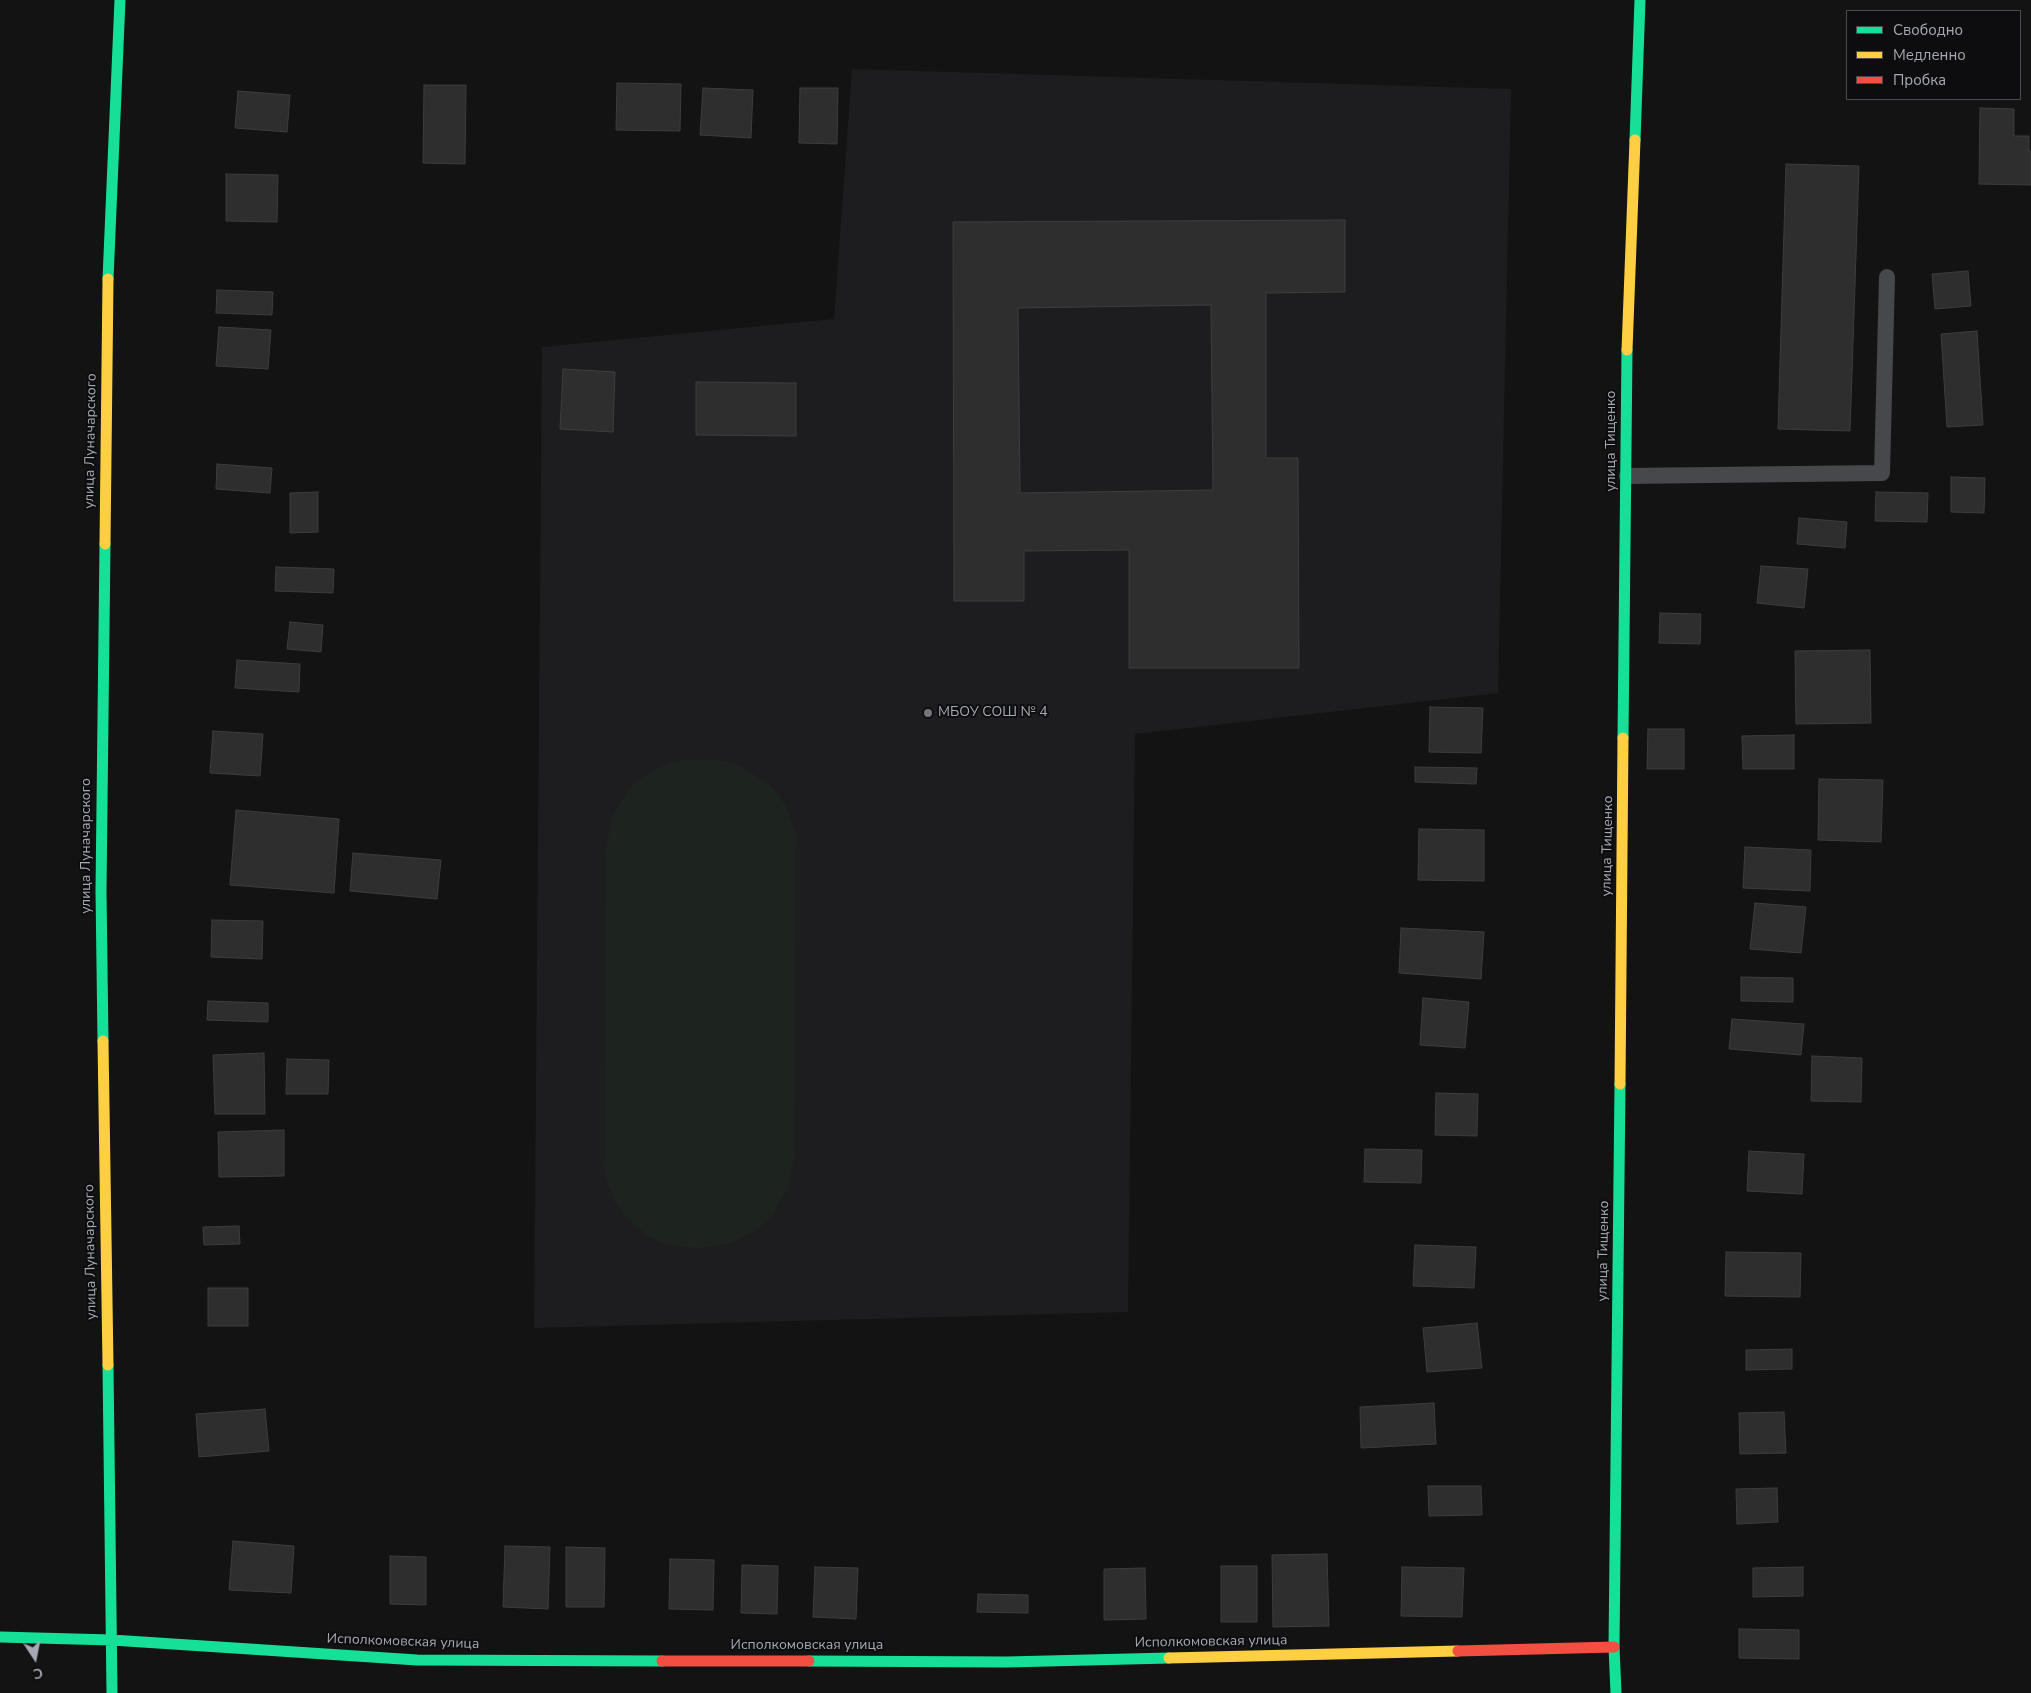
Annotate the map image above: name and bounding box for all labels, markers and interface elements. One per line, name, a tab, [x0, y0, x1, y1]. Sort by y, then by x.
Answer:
legend	[1846, 10, 2021, 100]
text: Свободно	[1893, 20, 1963, 40]
text: Медленно	[1893, 45, 1966, 65]
text: Пробка	[1893, 70, 1946, 90]
street label: улица Луначарского	[81, 373, 101, 509]
street label: улица Тищенко	[1604, 391, 1620, 491]
place label: МБОУ СОШ № 4	[938, 705, 1048, 721]
marker: МБОУ СОШ № 4	[922, 707, 934, 719]
street label: улица Луначарского	[79, 778, 95, 914]
street label: улица Тищенко	[1599, 795, 1617, 897]
street label: улица Луначарского	[81, 1184, 101, 1320]
street label: улица Тищенко	[1595, 1200, 1613, 1302]
street label: Исполкомовская улица	[326, 1631, 480, 1653]
street label: Исполкомовская улица	[1134, 1632, 1288, 1652]
north arrow	[10, 1633, 60, 1683]
street label: Исполкомовская улица	[731, 1638, 883, 1654]
text: С	[31, 1663, 44, 1683]

